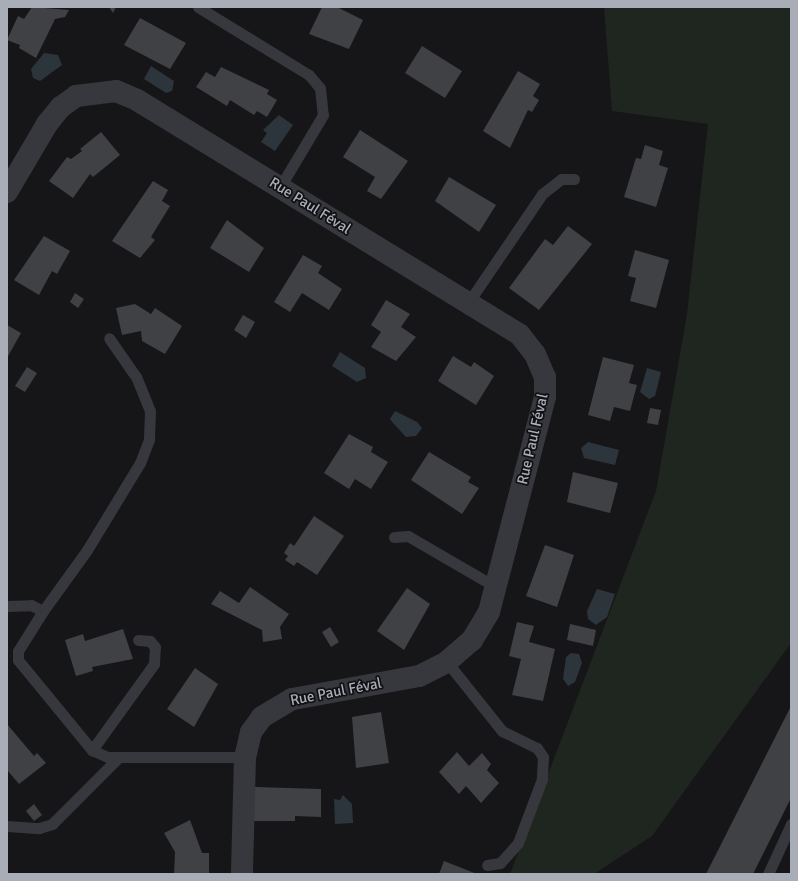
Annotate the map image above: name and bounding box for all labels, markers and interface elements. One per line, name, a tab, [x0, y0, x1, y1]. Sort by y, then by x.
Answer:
street label: Rue Paul Féval	[266, 174, 354, 238]
street label: Rue Paul Féval	[514, 392, 552, 486]
street label: Rue Paul Féval	[289, 674, 383, 710]

